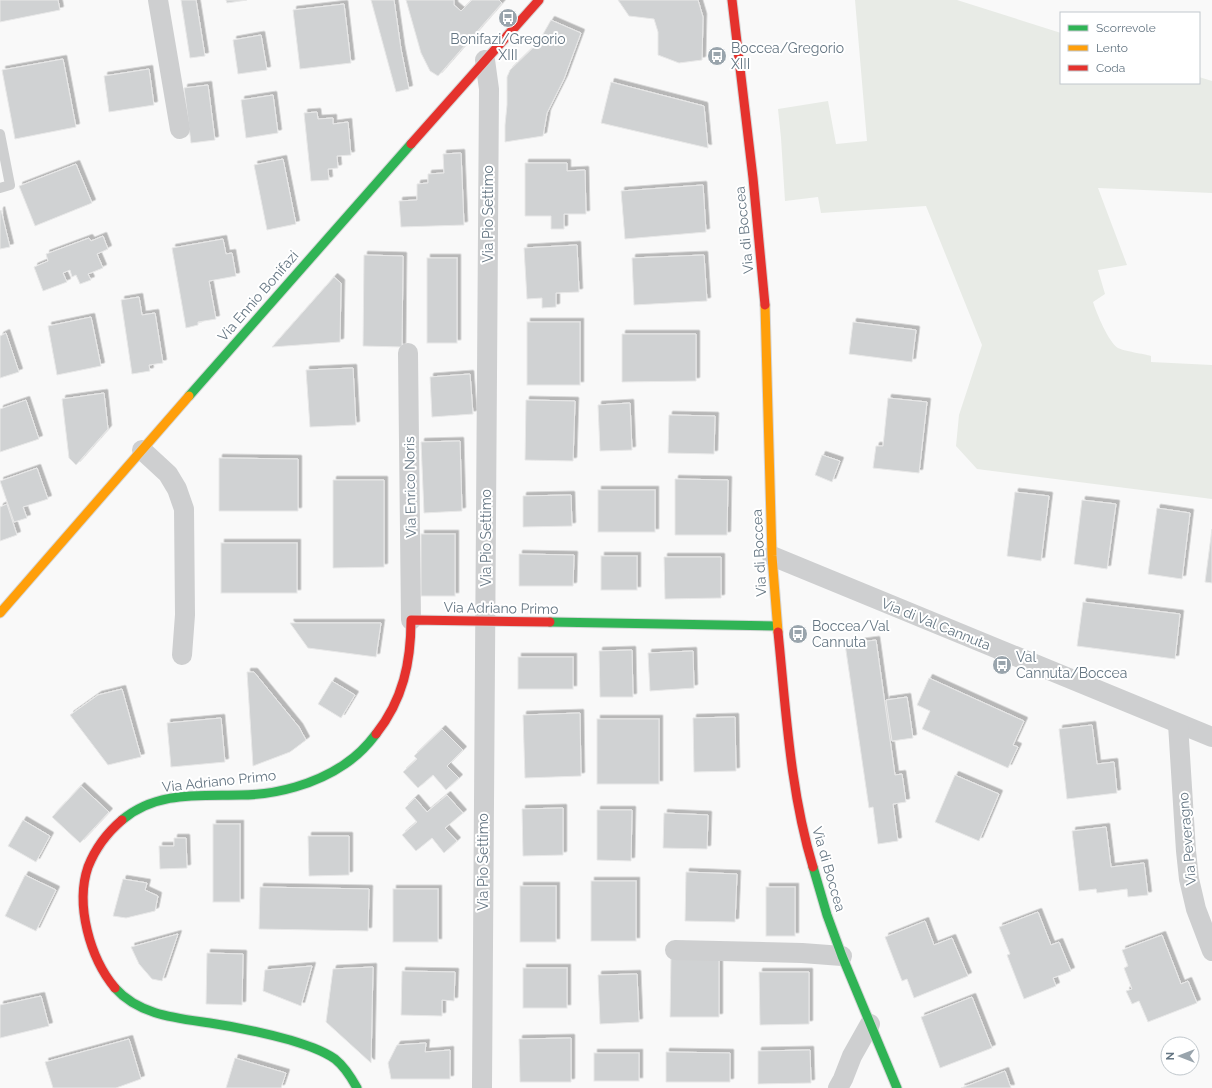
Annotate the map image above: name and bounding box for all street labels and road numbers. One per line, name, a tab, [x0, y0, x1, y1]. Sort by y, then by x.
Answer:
street label: Via Pio Settimo	[480, 165, 496, 263]
street label: Via di Boccea	[731, 185, 757, 275]
street label: Via Ennio Bonifazi	[214, 248, 302, 344]
street label: Via Enrico Noris	[401, 436, 419, 538]
street label: Via Pio Settimo	[478, 489, 494, 587]
street label: Via di Boccea	[749, 509, 769, 597]
street label: Via di Val Cannuta	[879, 595, 993, 653]
street label: Via Adriano Primo	[443, 599, 559, 617]
street label: Via Adriano Primo	[161, 767, 277, 795]
street label: Via Peveragno	[1175, 792, 1199, 886]
street label: Via Pio Settimo	[475, 813, 491, 911]
street label: Via di Boccea	[809, 825, 849, 913]

